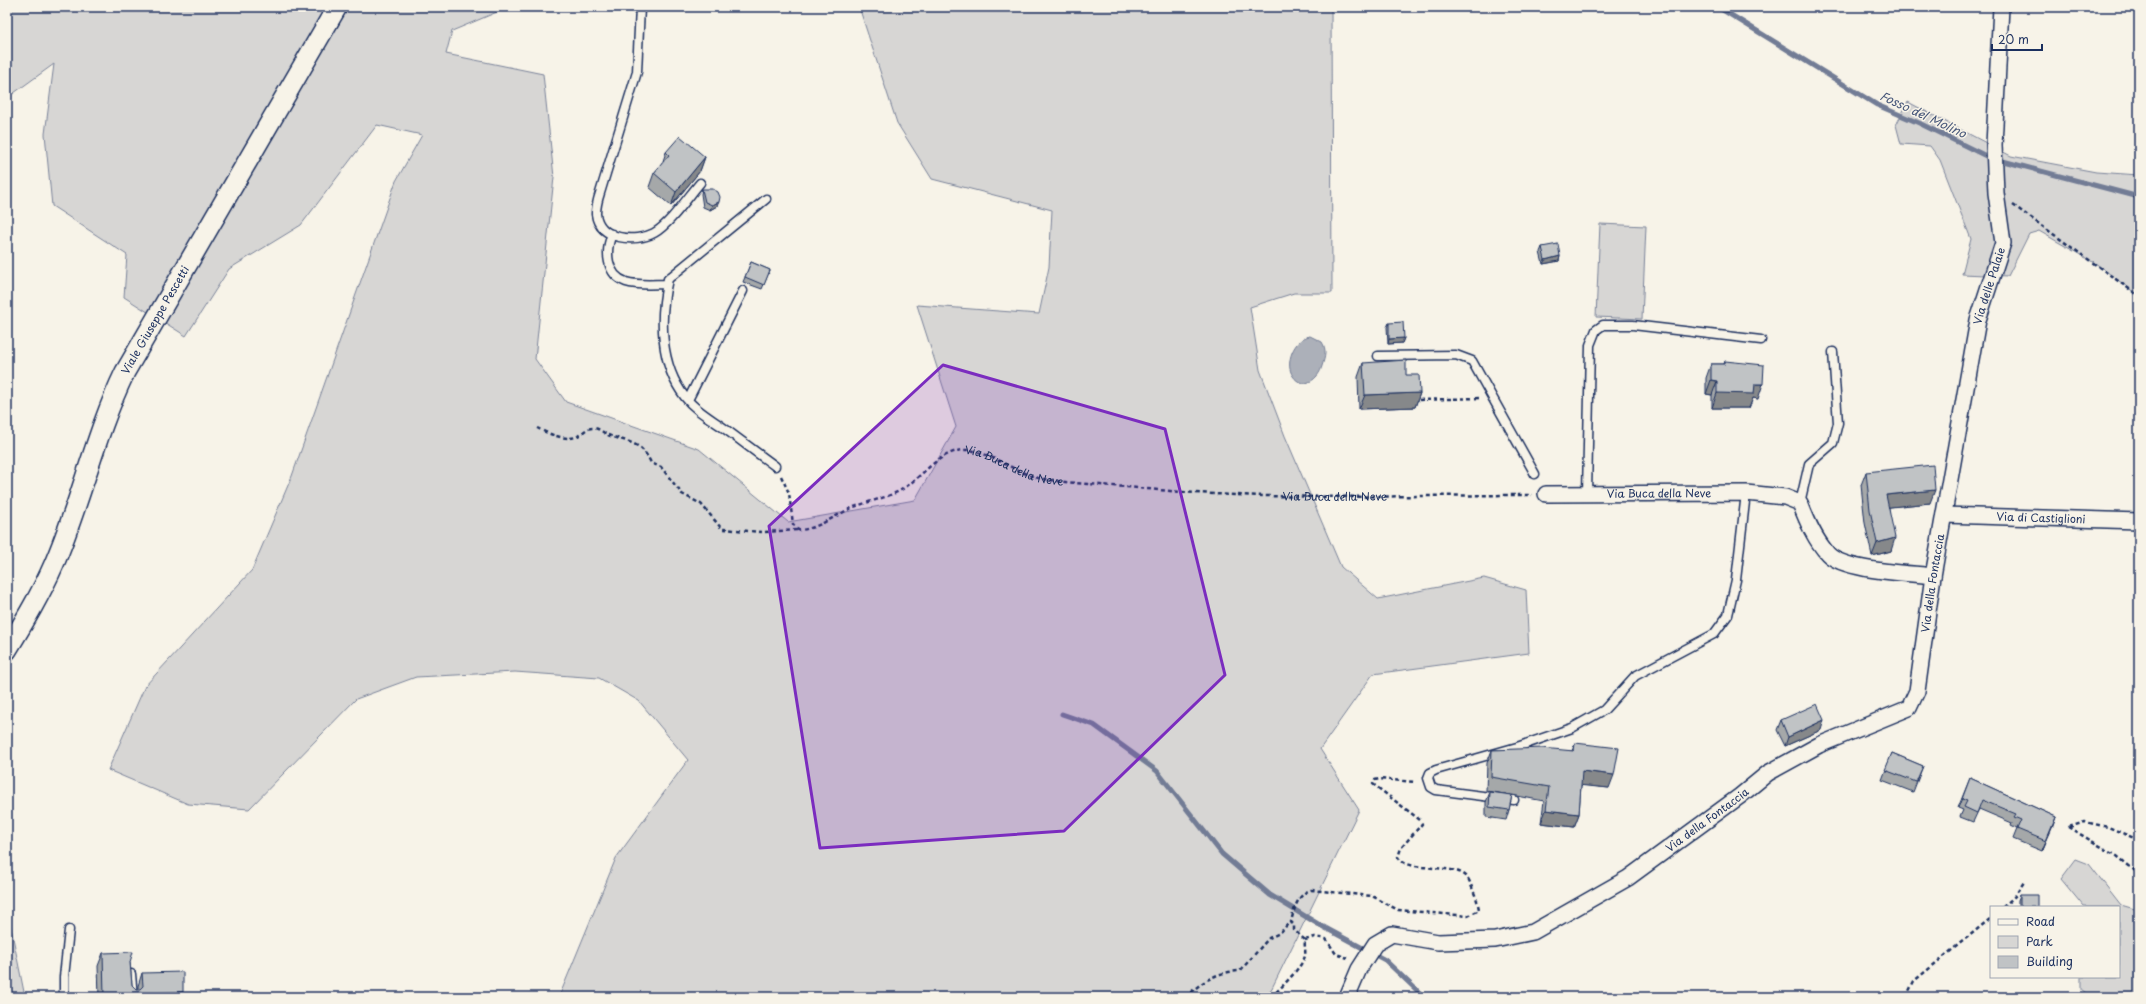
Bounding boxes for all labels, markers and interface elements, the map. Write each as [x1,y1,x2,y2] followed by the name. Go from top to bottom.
[1992,26,2042,52] scale bar
[1998,30,2029,48] text: 20 m
[1877,86,1971,143] water label: Fosso del Molino
[1968,245,2009,326] street label: Via delle Palaie
[117,262,193,377] street label: Viale Giuseppe Pescetti
[964,441,1065,490] street label: Via Buca della Neve
[1607,484,1711,502] street label: Via Buca della Neve
[1282,487,1387,505] street label: Via Buca della Neve
[1996,508,2086,527] street label: Via di Castiglioni
[1916,532,1948,634] street label: Via della Fontaccia
[1662,783,1753,856] street label: Via della Fontaccia
[1990,906,2120,978] legend
[2026,912,2055,930] text: Road
[2026,932,2053,950] text: Park
[2026,952,2073,970] text: Building

